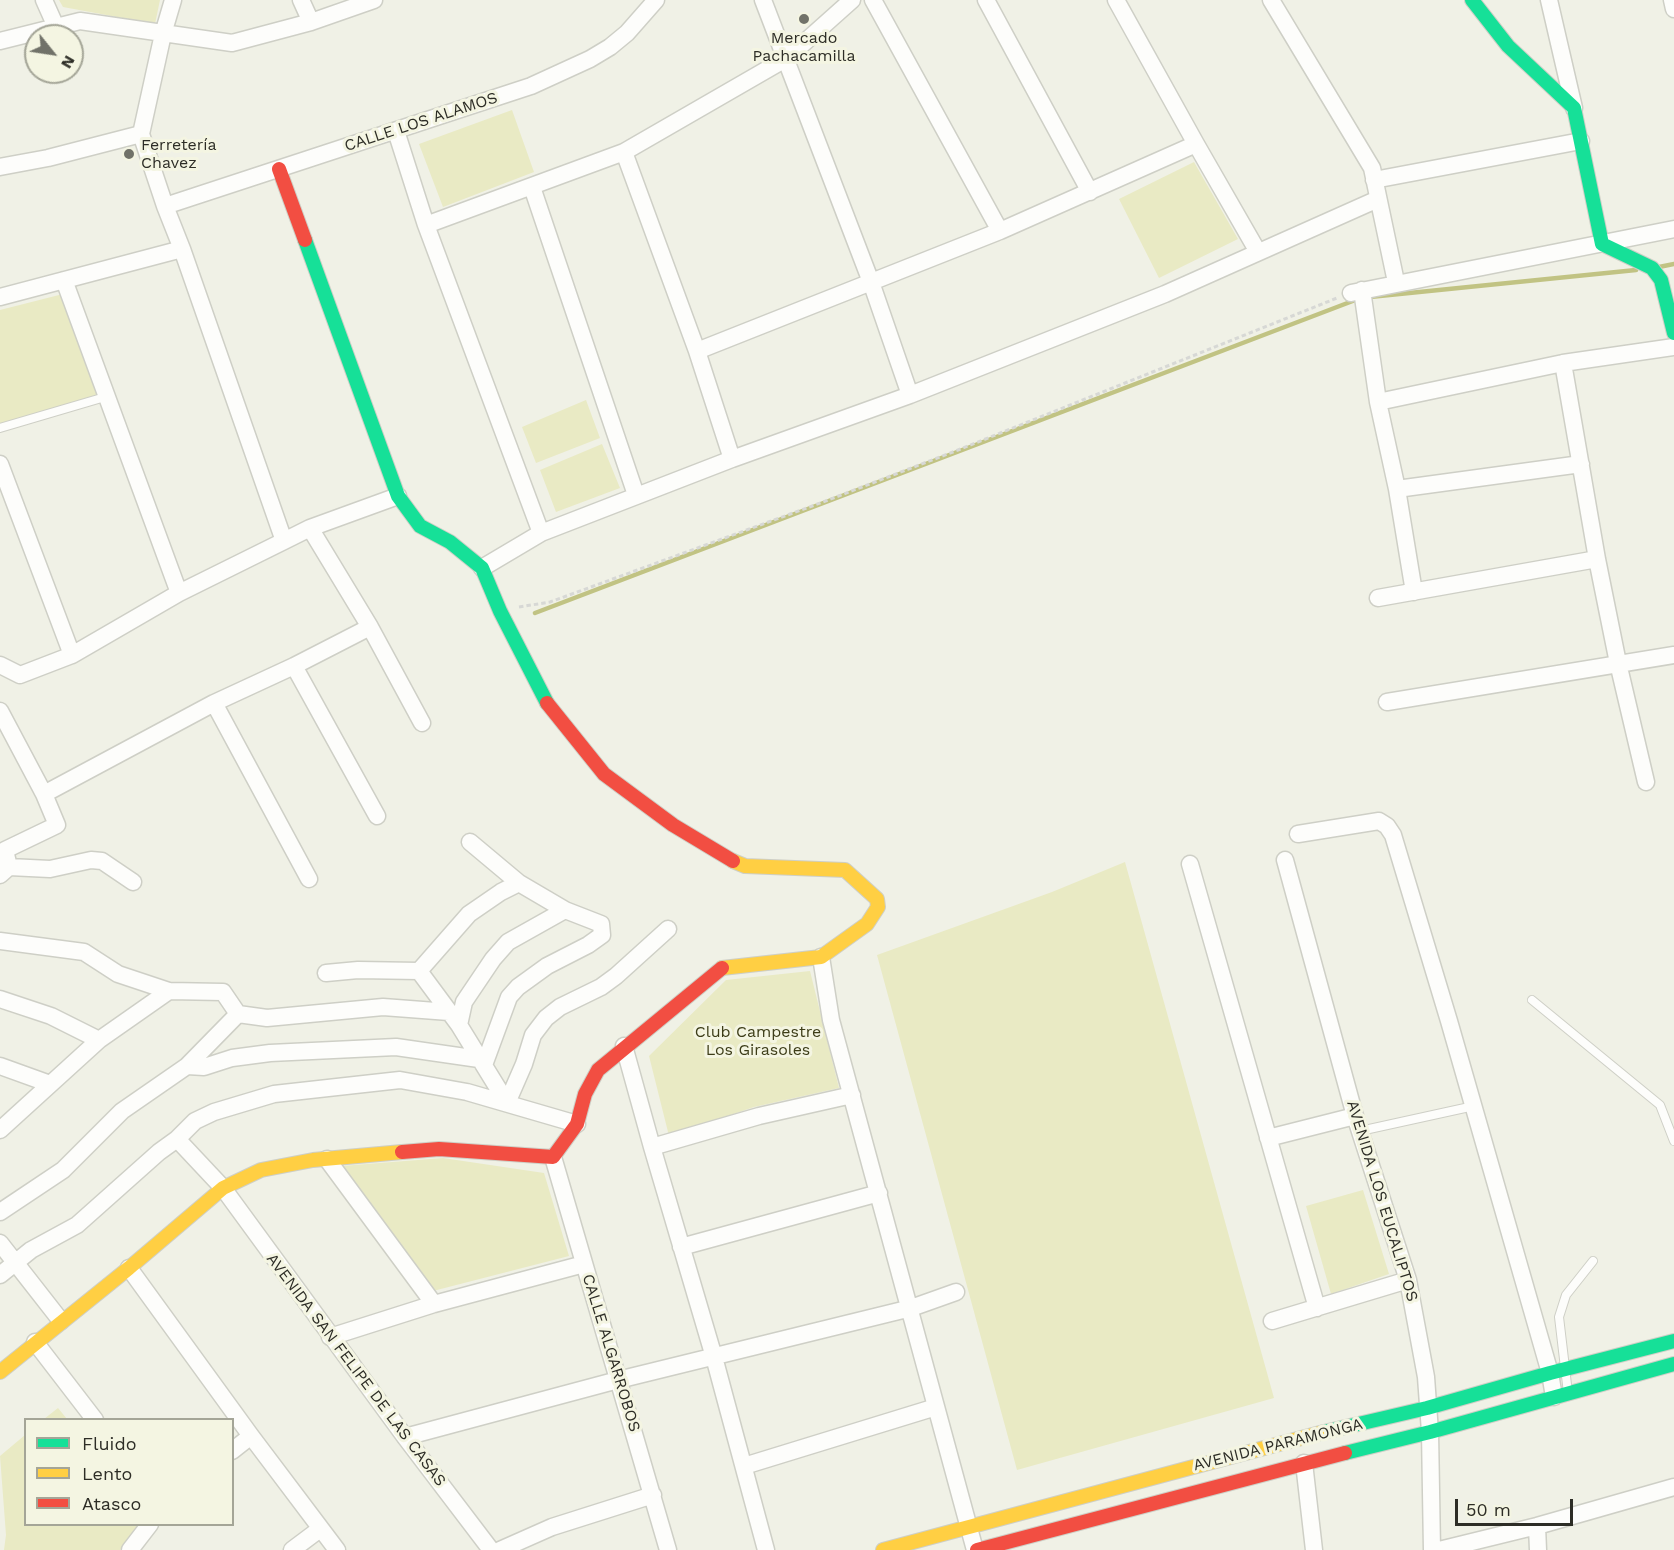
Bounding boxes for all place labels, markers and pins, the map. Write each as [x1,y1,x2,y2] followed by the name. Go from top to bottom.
[797,12,811,26] marker: Mercado Pachacamilla
[752,28,856,66] place label: Mercado Pachacamilla
[141,135,217,173] place label: Ferretería Chavez
[122,147,136,161] marker: Ferretería Chavez

